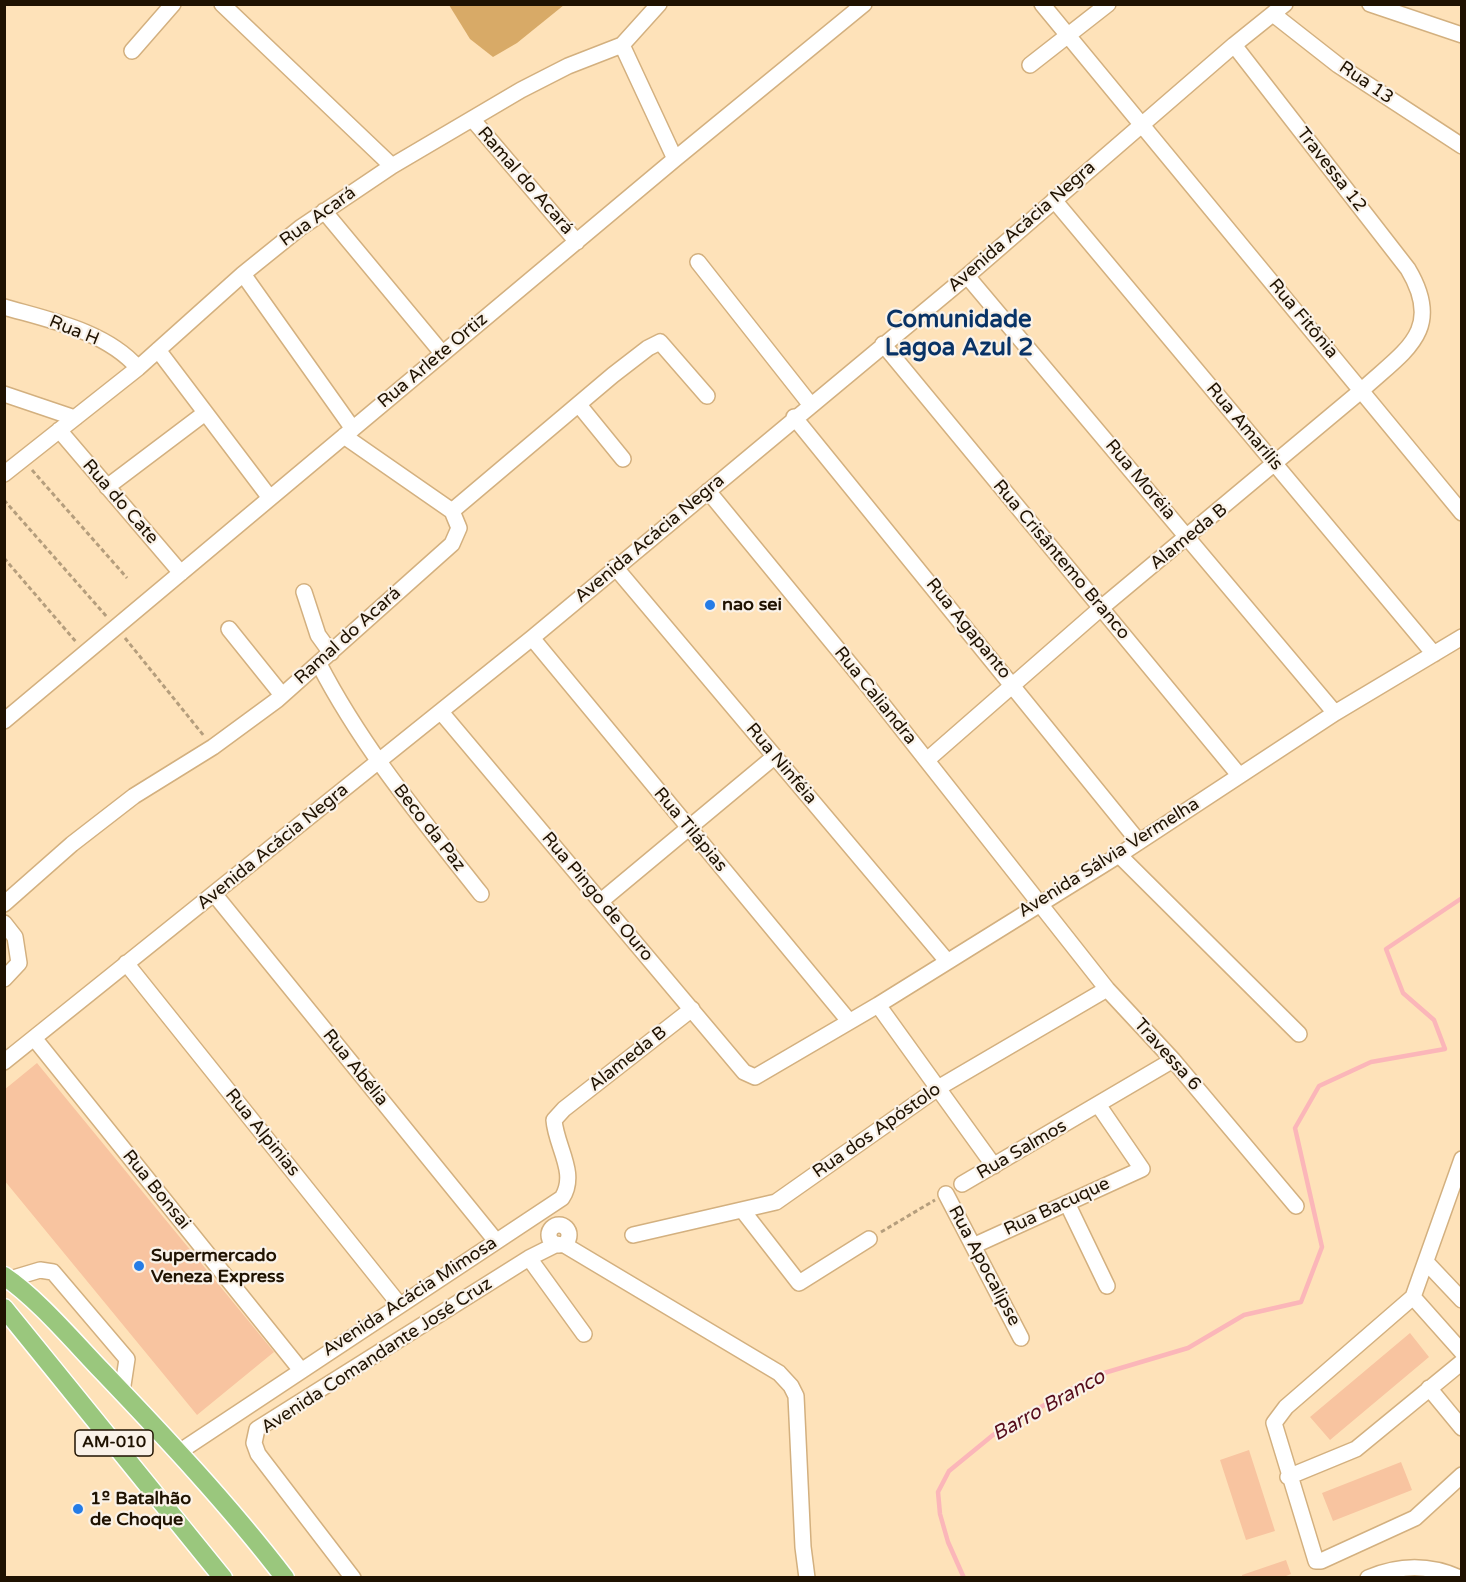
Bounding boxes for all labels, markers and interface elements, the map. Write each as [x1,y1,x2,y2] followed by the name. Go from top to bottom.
[1335,57,1397,109] street label: Rua 13
[472,123,578,239] street label: Ramal do Acará
[1291,124,1371,216] street label: Travessa 12
[944,157,1100,297] street label: Avenida Acácia Negra
[276,182,360,252] street label: Rua Acará
[1264,275,1342,363] street label: Rua Fitônia
[885,307,1033,363] district label: Comunidade Lagoa Azul 2
[374,309,492,413] street label: Rua Arlete Ortiz
[46,311,102,351] street label: Rua H
[1201,379,1287,475] street label: Rua Amarílis
[1100,435,1180,525] street label: Rua Moréia
[77,455,163,549] street label: Rua do Cate
[571,470,729,608] street label: Avenida Acácia Negra
[988,476,1134,644] street label: Rua Crisântemo Branco
[1146,499,1232,575] street label: Alameda B
[921,574,1015,684] street label: Rua Agapanto
[290,583,406,689] street label: Ramal do Acará
[722,594,782,616] place label: nao sei
[703,598,717,612] marker: nao sei
[829,643,921,749] street label: Rua Caliandra
[741,719,821,809] street label: Rua Ninféia
[193,779,353,915] street label: Avenida Acácia Negra
[388,780,470,876] street label: Beco da Paz
[649,784,731,876] street label: Rua Tilápias
[1015,793,1203,923] street label: Avenida Sálvia Vermelha
[537,828,657,966] street label: Rua Pingo de Ouro
[1129,1014,1205,1096] street label: Travessa 6
[585,1022,671,1096] street label: Alameda B
[317,1025,393,1111] street label: Rua Abélia
[809,1079,945,1183] street label: Rua dos Apóstolo
[220,1085,304,1181] street label: Rua Alpinias
[973,1116,1071,1184] street label: Rua Salmos
[117,1146,195,1234] street label: Rua Bonsai
[1001,1173,1113,1241] street label: Rua Bacuque
[943,1202,1025,1330] street label: Rua Apocalipse
[319,1232,501,1362] street label: Avenida Acácia Mimosa
[151,1245,284,1288] place label: Supermercado Veneza Express
[132,1259,146,1273] marker: Supermercado Veneza Express
[258,1273,496,1439] street label: Avenida Comandante José Cruz
[989,1365,1109,1447] water label: Barro Branco
[75,1430,153,1456] road number: AM-010
[90,1488,191,1530] place label: 1º Batalhão de Choque
[71,1502,85,1516] marker: 1º Batalhão de Choque

